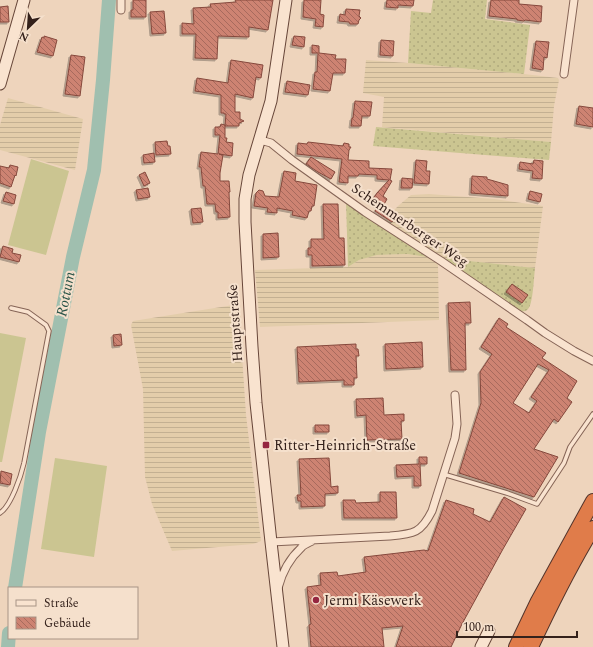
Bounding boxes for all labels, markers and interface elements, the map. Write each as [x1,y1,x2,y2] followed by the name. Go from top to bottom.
[8,8,48,48] north arrow
[16,27,32,46] text: N
[347,178,473,272] street label: Schemmerberger Weg
[50,269,82,318] water label: Rottum
[222,283,248,362] street label: Hauptstraße
[274,435,416,456] place label: Ritter-Heinrich-Straße
[261,440,271,450] marker: Ritter-Heinrich-Straße
[8,587,138,639] legend
[324,590,422,611] place label: Jermi Käsewerk
[44,594,79,613] text: Straße
[311,595,321,605] marker: Jermi Käsewerk
[457,613,577,639] scale bar
[44,614,91,633] text: Gebäude
[463,618,494,637] text: 100 m

